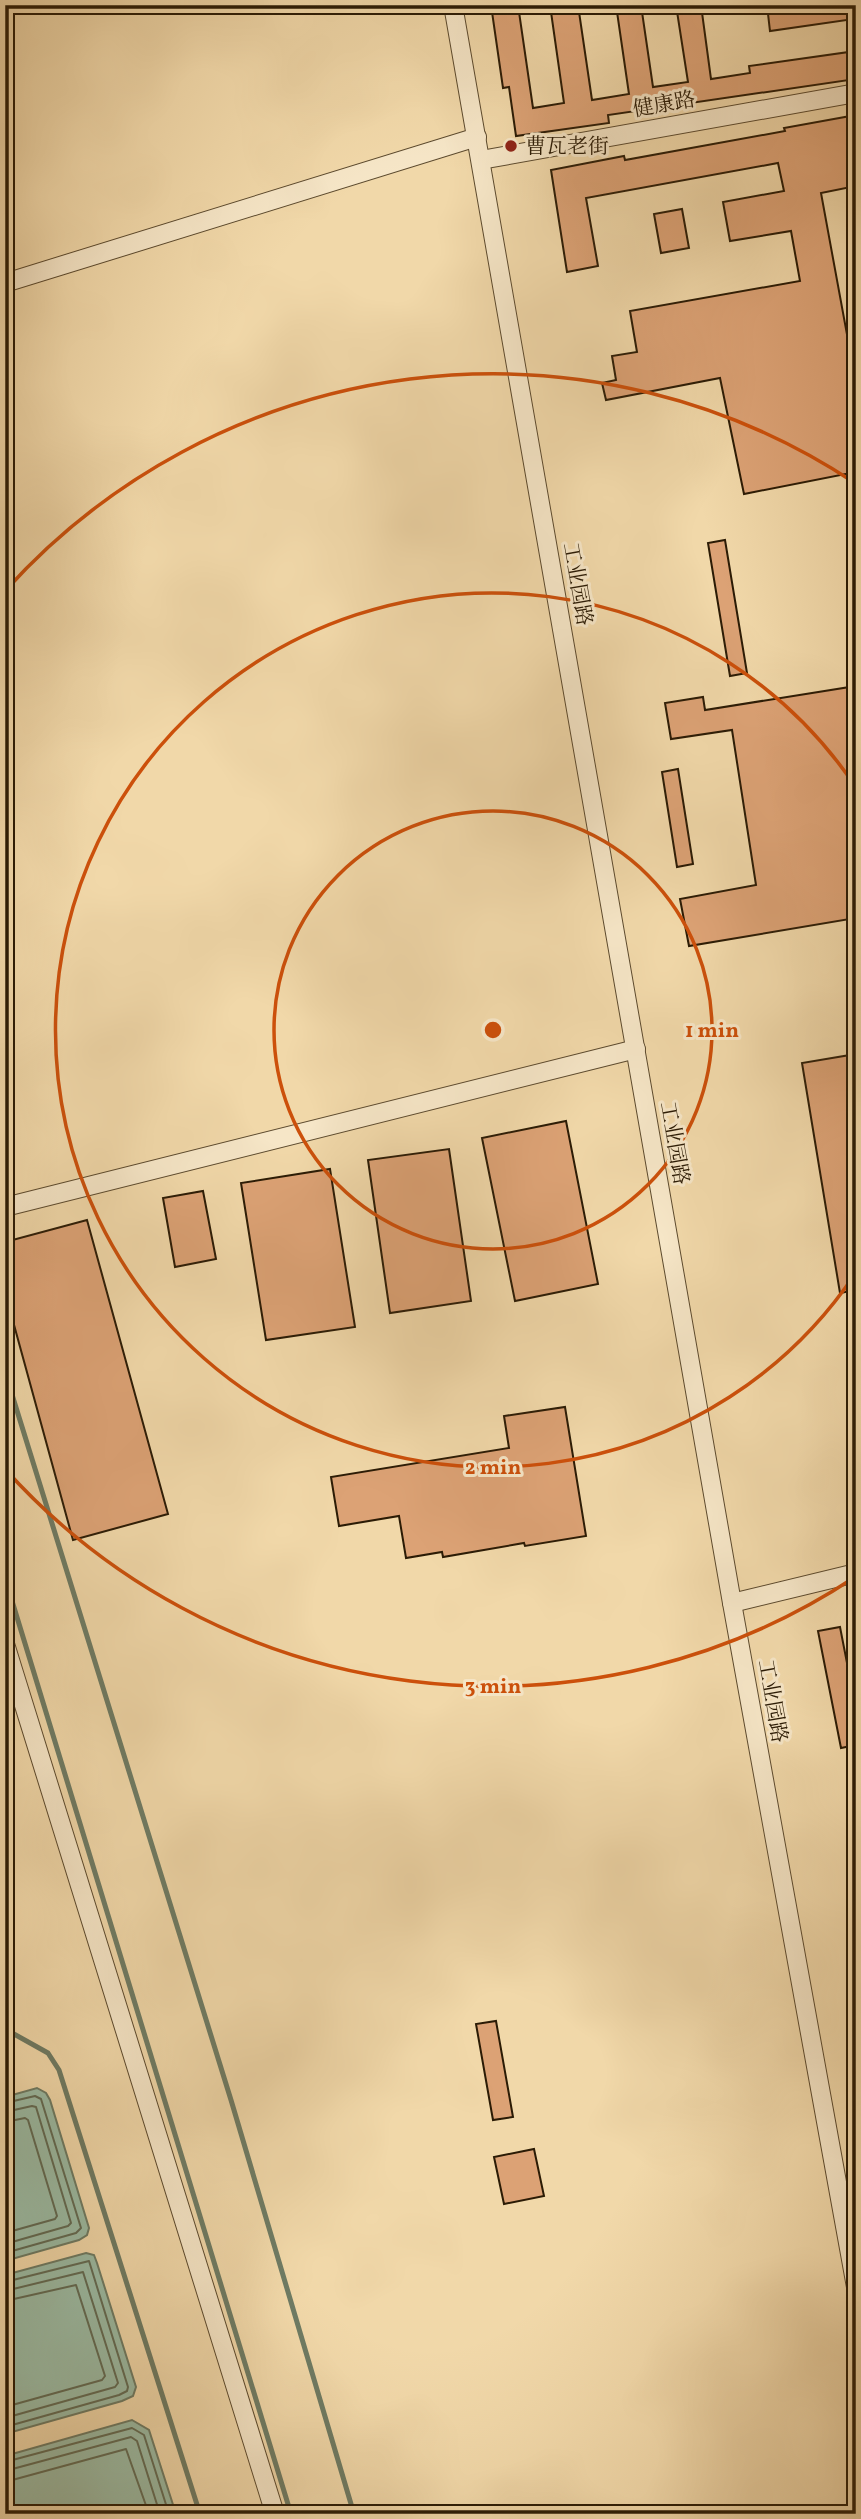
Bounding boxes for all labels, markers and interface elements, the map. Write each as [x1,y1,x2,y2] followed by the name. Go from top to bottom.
[631,86,698,125] street label: 健康路
[525,133,609,162] place label: 曹瓦老街
[503,138,519,154] marker: 曹瓦老街
[555,540,598,628] street label: 工业园路
[685,1017,739,1046] text: 1 min
[481,1018,505,1042] centre of rings
[652,1099,695,1187] street label: 工业园路
[465,1454,521,1483] text: 2 min
[750,1657,793,1745] street label: 工业园路
[465,1673,521,1702] text: 3 min

